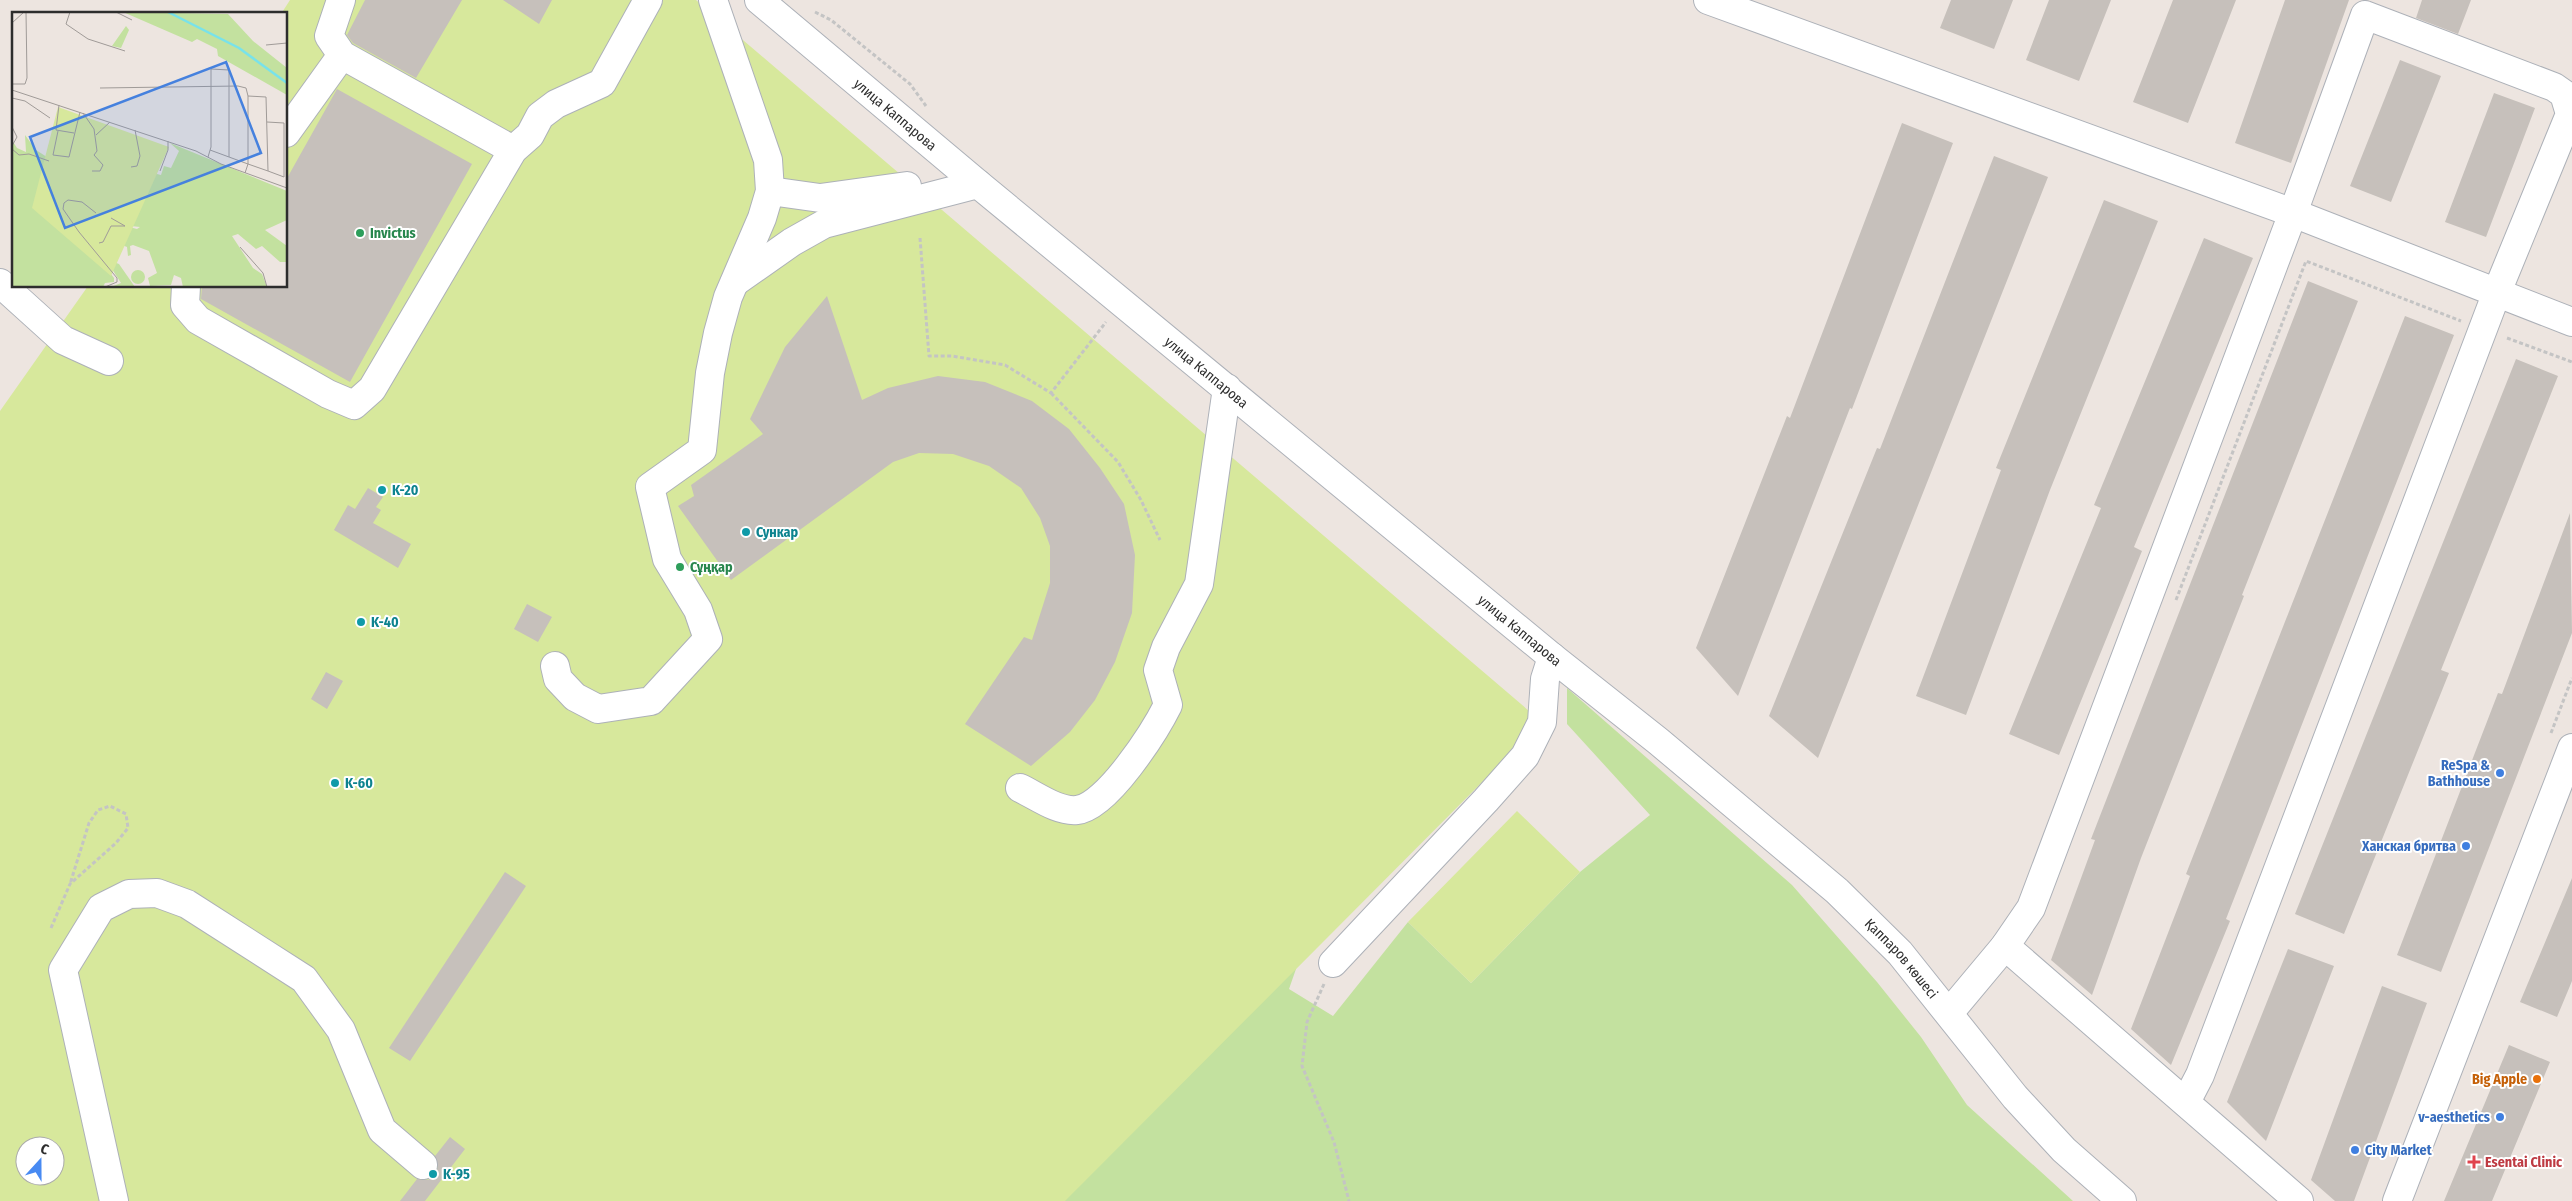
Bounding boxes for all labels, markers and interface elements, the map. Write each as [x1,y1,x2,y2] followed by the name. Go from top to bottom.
[12,12,288,288] inset map
[850,75,940,155] street label: улица Каппарова
[370,225,416,242] place label: Invictus
[354,227,366,239] marker: Invictus
[1161,333,1251,412] street label: улица Каппарова
[392,482,419,499] place label: K-20
[376,484,388,496] marker: K-20
[756,524,798,541] place label: Сункар
[740,526,752,538] marker: Сункар
[690,559,733,576] place label: Сұңқар
[674,561,686,573] marker: Сұңқар
[1474,591,1565,670] street label: улица Каппарова
[371,614,399,631] place label: K-40
[355,616,367,628] marker: K-40
[2428,757,2490,790] place label: ReSpa & Bathhouse
[2494,767,2506,779] marker: ReSpa & Bathhouse
[345,775,373,792] place label: K-60
[329,777,341,789] marker: K-60
[2361,838,2456,855] place label: Ханская бритва
[2460,840,2472,852] marker: Ханская бритва
[1861,915,1941,1002] street label: Қаппаров көшесі
[2472,1071,2527,1088] place label: Big Apple
[2531,1073,2543,1085] marker: Big Apple
[2417,1109,2490,1126] place label: v-aesthetics
[2494,1111,2506,1123] marker: v-aesthetics
[15,1136,65,1186] north arrow
[38,1140,52,1159] text: С
[2365,1142,2433,1159] place label: City Market
[2349,1144,2361,1156] marker: City Market
[2485,1154,2563,1171] place label: Esentai Clinic
[2467,1155,2481,1169] marker: Esentai Clinic
[443,1166,470,1183] place label: K-95
[427,1168,439,1180] marker: K-95

